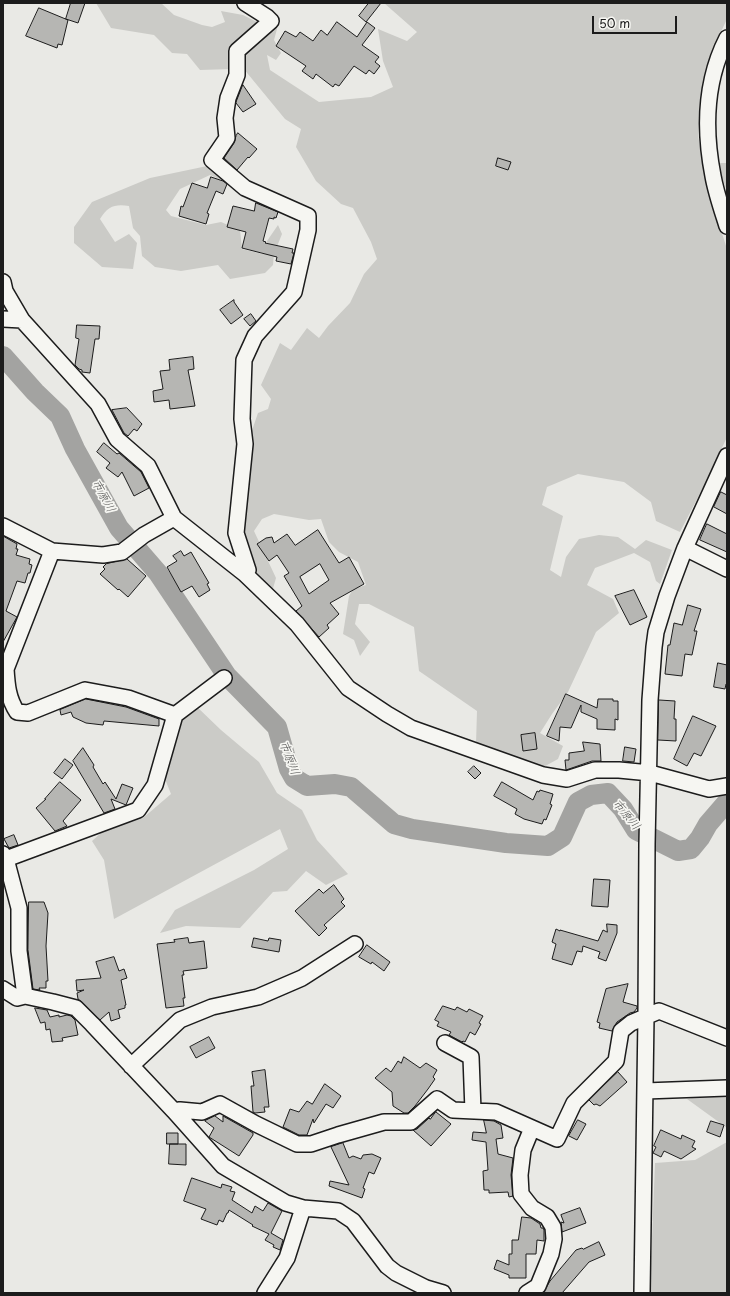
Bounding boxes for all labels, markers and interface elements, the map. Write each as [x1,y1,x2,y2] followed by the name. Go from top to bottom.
[594,8,679,34] scale bar
[599,14,630,32] text: 50 m
[88,477,118,515] water label: 市原川
[276,739,302,777] water label: 市原川
[609,797,643,833] water label: 市原川

